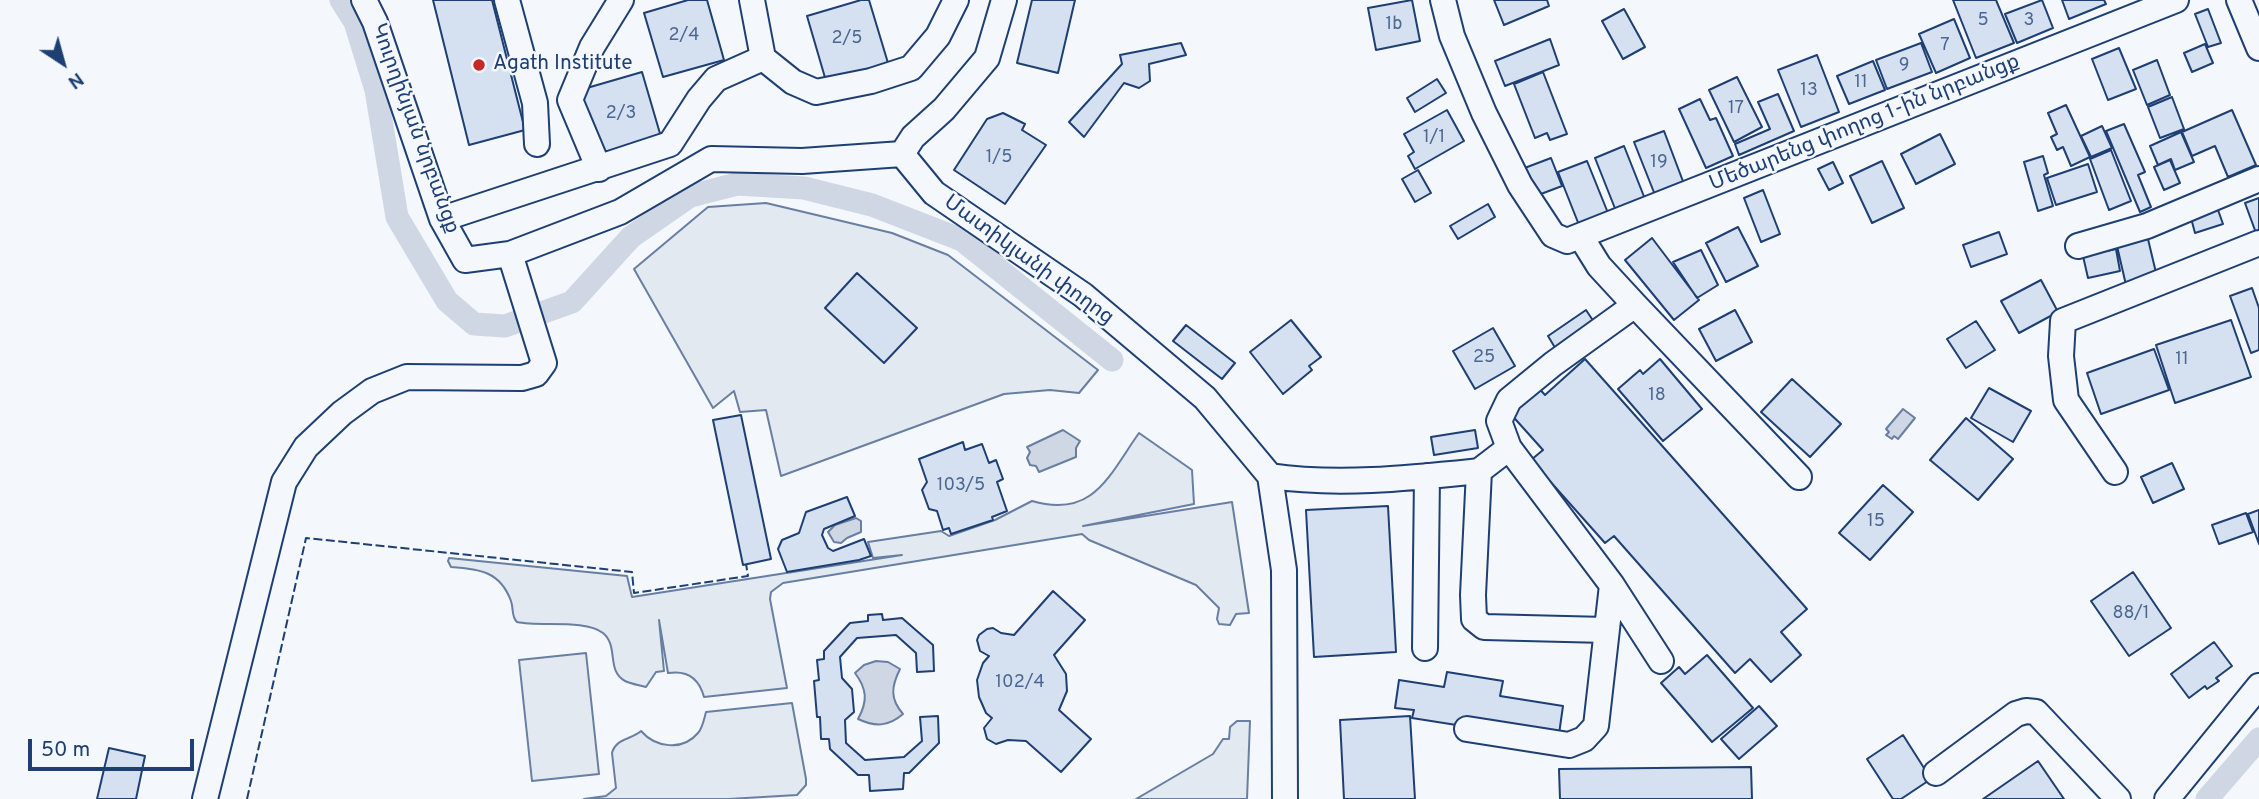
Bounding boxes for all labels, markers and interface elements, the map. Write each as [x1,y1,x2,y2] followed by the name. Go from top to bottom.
[1977,10,1989,32] house number: 5
[2024,10,2034,32] house number: 3
[1386,14,1402,36] house number: 1b
[364,21,464,237] street label: Կուրղինյան նրբանցք
[668,25,700,47] house number: 2/4
[28,28,98,98] north arrow
[831,28,863,50] house number: 2/5
[1940,35,1950,57] house number: 7
[1706,50,2024,198] street label: Մեծարենց փողոց 1-ին նրբանցք
[493,52,633,78] place label: Agath Institute
[1899,55,1909,77] house number: 9
[471,57,487,73] marker: Agath Institute
[63,66,88,94] text: N
[1854,72,1868,94] house number: 11
[1800,80,1818,102] house number: 13
[1728,98,1744,120] house number: 17
[606,103,636,125] house number: 2/3
[1423,127,1445,149] house number: 1/1
[986,147,1012,169] house number: 1/5
[1650,152,1668,174] house number: 19
[938,191,1118,331] street label: Մատիկյանի փողոց
[1473,347,1495,369] house number: 25
[2175,349,2189,371] house number: 11
[1648,385,1666,407] house number: 18
[937,475,985,497] house number: 103/5
[1867,511,1885,533] house number: 15
[2113,603,2149,625] house number: 88/1
[995,672,1045,694] house number: 102/4
[32,726,198,770] scale bar
[41,737,90,764] text: 50 m

